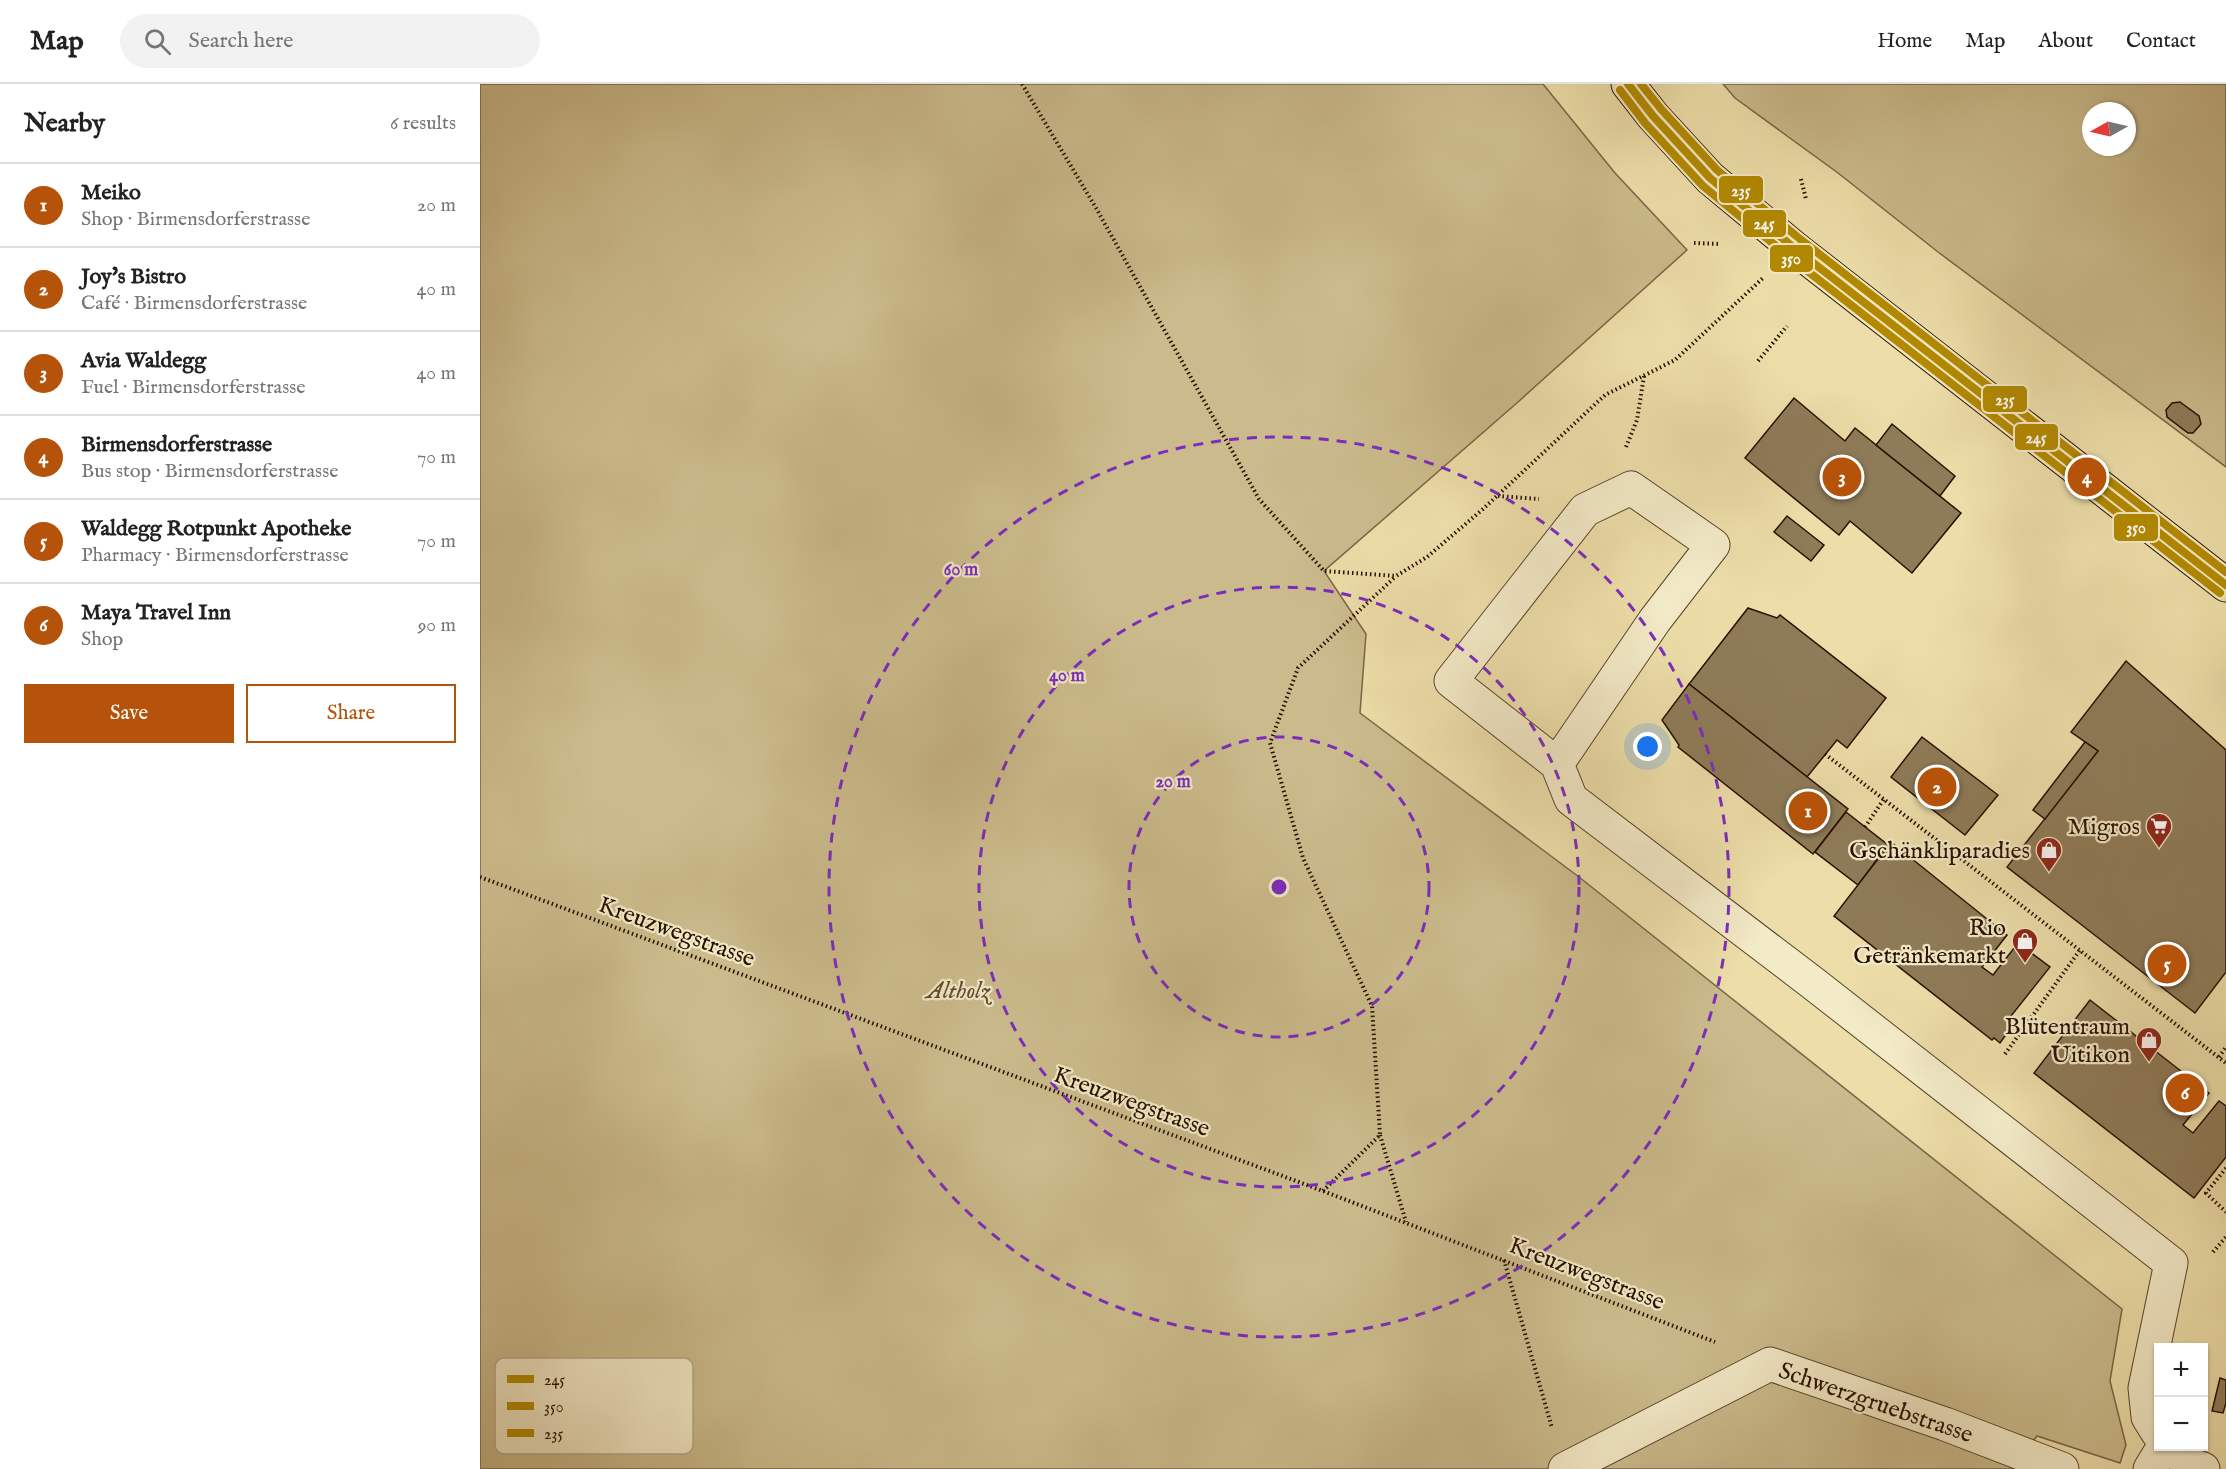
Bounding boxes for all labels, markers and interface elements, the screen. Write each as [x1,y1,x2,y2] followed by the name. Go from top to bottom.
[120,14,540,68] search box
[30,24,84,59] text: Map
[141,25,174,58] icon: search
[189,27,293,55] text: Search here
[1877,28,1932,55] text: Home
[1965,28,2005,55] text: Map
[2038,28,2093,55] text: About
[2126,28,2196,55] text: Contact
[2082,102,2136,156] north arrow
[24,107,105,140] text: Nearby
[390,111,456,136] text: 6 results
[1718,175,1764,204] line badge: 235
[81,179,141,207] text: Meiko
[1731,182,1751,202] text: 235
[40,193,47,218] text: 1
[417,193,456,218] text: 20 m
[81,207,310,232] text: Shop · Birmensdorferstrasse
[1742,209,1787,238] line badge: 245
[1753,215,1775,235] text: 245
[1769,244,1814,273] line badge: 350
[1781,250,1801,270] text: 350
[81,263,186,291] text: Joy's Bistro
[39,277,48,302] text: 2
[417,277,456,302] text: 40 m
[81,291,307,316] text: Café · Birmensdorferstrasse
[81,347,206,375] text: Avia Waldegg
[40,361,47,386] text: 3
[417,361,456,386] text: 40 m
[81,375,306,400] text: Fuel · Birmensdorferstrasse
[1982,385,2028,413] line badge: 235
[1995,391,2015,411] text: 235
[2014,423,2059,451] line badge: 245
[2025,429,2047,449] text: 245
[81,431,272,459] text: Birmensdorferstrasse
[39,445,48,470] text: 4
[417,445,456,470] text: 70 m
[1822,454,1862,500] pin: 3
[2068,454,2106,500] pin: 4
[81,459,338,484] text: Bus stop · Birmensdorferstrasse
[2113,513,2159,542] line badge: 350
[81,515,351,543] text: Waldegg Rotpunkt Apotheke
[2126,519,2146,539] text: 350
[40,529,47,554] text: 5
[417,529,456,554] text: 70 m
[81,543,349,568] text: Pharmacy · Birmensdorferstrasse
[944,559,978,582] text: 60 m
[81,599,231,627] text: Maya Travel Inn
[39,613,48,638] text: 6
[418,613,456,638] text: 90 m
[81,627,123,652] text: Shop
[1049,665,1085,688] text: 40 m
[24,684,234,743] button: Save
[246,684,456,743] button: Share
[1633,732,1662,761] your location
[1918,764,1956,810] pin: 2
[1155,771,1191,794] text: 20 m
[1788,788,1828,834] pin: 1
[2144,811,2174,849] supermarket icon: Migros
[2068,812,2140,843] place label: Migros
[2034,835,2064,873] shop icon: Gschänkliparadies
[1849,836,2030,867] place label: Gschänkliparadies
[1269,877,1289,897] centre of rings
[594,890,759,975] street label: Kreuzwegstrasse
[1853,913,2006,972] place label: Rio Getränkemarkt
[2010,926,2040,964] shop icon: Rio Getränkemarkt
[2148,942,2186,986] pin: 5
[923,976,993,1007] park label: Altholz
[2005,1012,2130,1071] place label: Blütentraum Uitikon
[2134,1025,2164,1063] shop icon: Blütentraum Uitikon
[1049,1060,1214,1145] street label: Kreuzwegstrasse
[2166,1070,2204,1116] pin: 6
[1504,1231,1669,1318] street label: Kreuzwegstrasse
[2154,1343,2208,1451] map controls
[2154,1343,2208,1397] button: +
[1774,1356,1977,1451] street label: Schwerzgruebstrasse
[495,1358,693,1454] legend
[544,1371,565,1391] text: 245
[2154,1397,2208,1451] button: −
[544,1398,564,1418] text: 350
[544,1425,563,1445] text: 235

